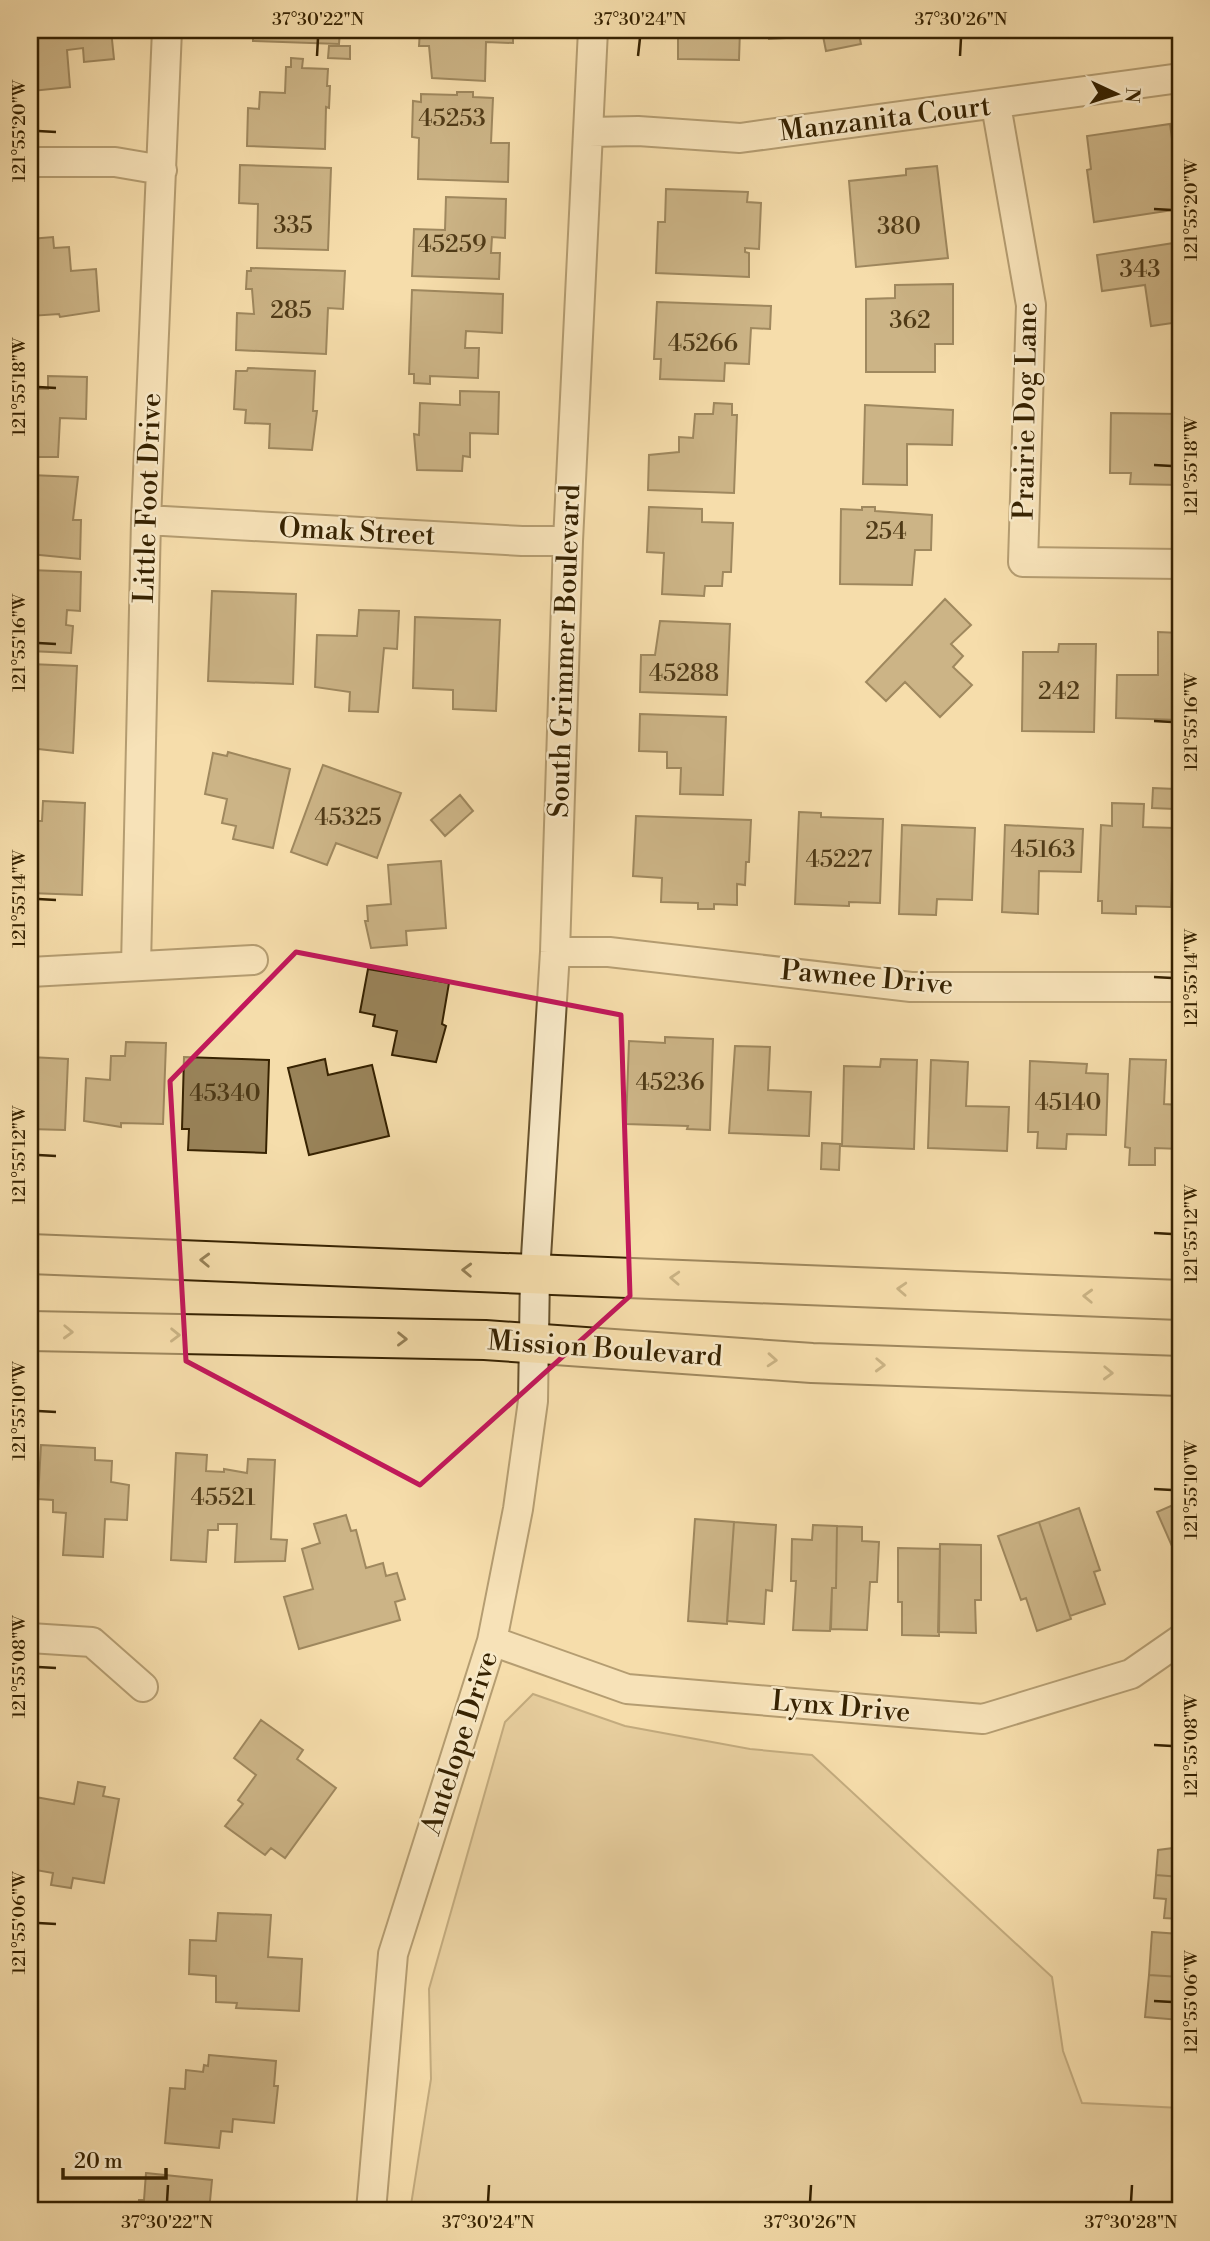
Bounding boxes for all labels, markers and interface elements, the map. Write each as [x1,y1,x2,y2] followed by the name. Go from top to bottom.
[272,8,365,31] text: 37°30'22"N
[594,8,687,31] text: 37°30'24"N
[915,8,1008,31] text: 37°30'26"N
[1080,60,1150,130] north arrow
[8,79,31,182] text: 121°55'20"W
[1119,87,1144,103] text: N
[777,89,993,149] street label: Manzanita Court
[418,104,486,134] house number: 45253
[1180,158,1203,261] text: 121°55'20"W
[273,211,313,241] house number: 335
[877,212,921,242] house number: 380
[418,230,486,260] house number: 45259
[1119,255,1161,285] house number: 343
[270,296,312,326] house number: 285
[1007,302,1045,520] street label: Prairie Dog Lane
[889,306,931,336] house number: 362
[668,329,738,359] house number: 45266
[8,337,31,436] text: 121°55'18"W
[127,392,169,604] street label: Little Foot Drive
[1180,416,1203,515] text: 121°55'18"W
[542,484,588,818] street label: South Grimmer Boulevard
[278,510,436,554] street label: Omak Street
[865,517,907,547] house number: 254
[8,593,31,692] text: 121°55'16"W
[649,659,719,689] house number: 45288
[1180,672,1203,771] text: 121°55'16"W
[1038,677,1080,707] house number: 242
[314,803,382,833] house number: 45325
[1011,835,1075,865] house number: 45163
[806,845,872,875] house number: 45227
[8,849,31,948] text: 121°55'14"W
[1180,928,1203,1027] text: 121°55'14"W
[779,953,955,1003] street label: Pawnee Drive
[636,1068,704,1098] house number: 45236
[189,1079,261,1109] house number: 45340
[1034,1088,1102,1118] house number: 45140
[8,1105,31,1204] text: 121°55'12"W
[1180,1184,1203,1283] text: 121°55'12"W
[200,1253,211,1268] one-way arrow
[461,1263,472,1278] one-way arrow
[669,1271,680,1286] one-way arrow
[896,1282,907,1297] one-way arrow
[1082,1289,1093,1304] one-way arrow
[486,1323,724,1375] street label: Mission Boulevard
[63,1324,74,1339] one-way arrow
[170,1327,181,1342] one-way arrow
[398,1331,408,1347] one-way arrow
[767,1352,778,1367] one-way arrow
[875,1358,886,1373] one-way arrow
[8,1361,31,1461] text: 121°55'10"W
[1102,1366,1113,1381] one-way arrow
[1180,1440,1203,1540] text: 121°55'10"W
[190,1483,256,1513] house number: 45521
[8,1615,31,1719] text: 121°55'08"W
[414,1647,506,1840] street label: Antelope Drive
[770,1683,912,1731] street label: Lynx Drive
[1180,1694,1203,1798] text: 121°55'08"W
[8,1871,31,1975] text: 121°55'06"W
[1180,1950,1203,2054] text: 121°55'06"W
[63,2136,166,2180] scale bar
[74,2149,123,2175] text: 20 m
[121,2211,214,2234] text: 37°30'22"N
[442,2211,535,2234] text: 37°30'24"N
[764,2211,857,2234] text: 37°30'26"N
[1085,2211,1178,2234] text: 37°30'28"N

